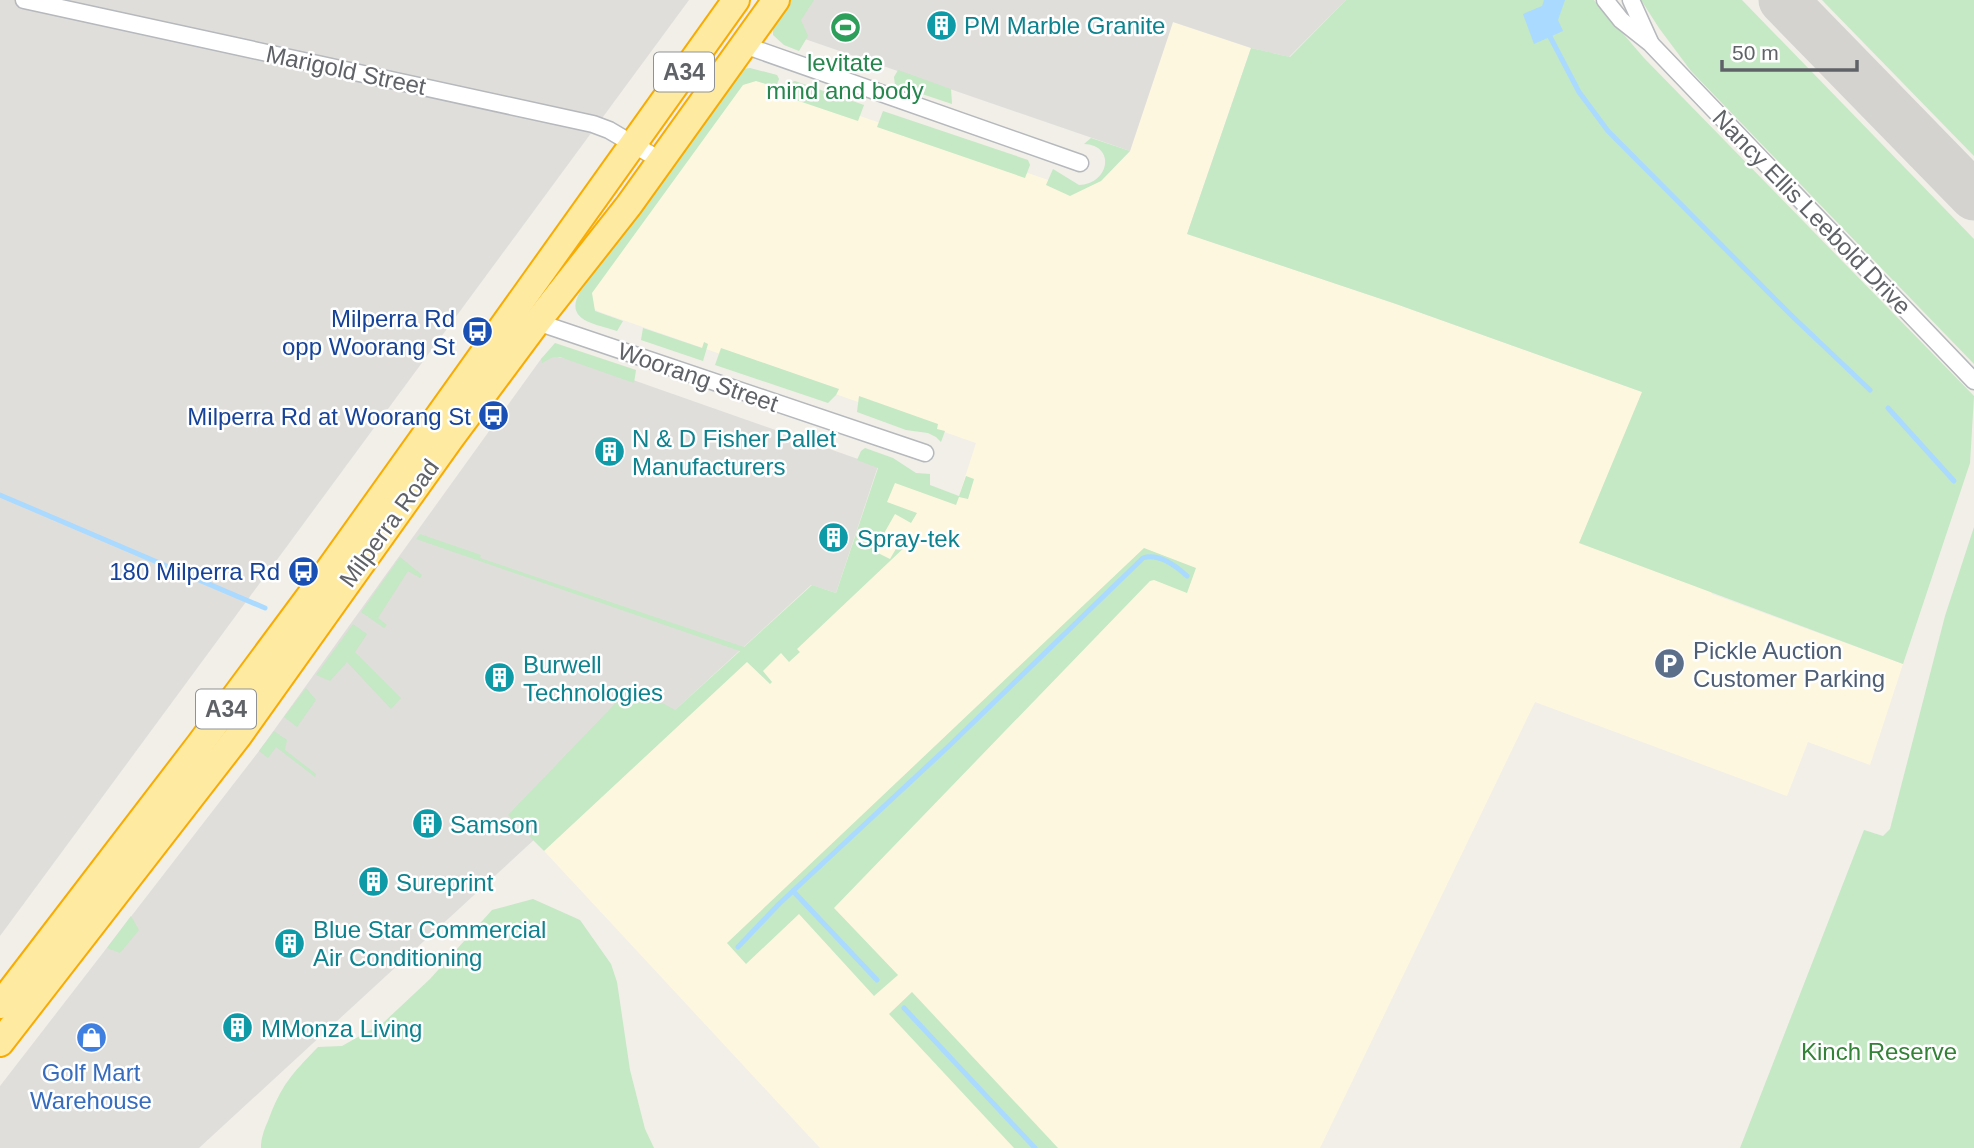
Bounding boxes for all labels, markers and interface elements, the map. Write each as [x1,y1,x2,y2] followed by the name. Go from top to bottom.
[924,8,958,42] building icon: PM Marble Granite
[828,11,862,45] sports icon: levitate mind and body
[964,12,1165,39] place label: PM Marble Granite
[1722,28,1857,72] scale bar
[264,40,429,100] street label: Marigold Street
[1732,41,1779,64] text: 50 m
[766,49,924,104] place label: levitate mind and body
[654,53,714,92] road number: A34
[1707,104,1917,320] street label: Nancy Ellis Leebold Drive
[282,305,455,360] place label: Milperra Rd opp Woorang St
[461,315,495,349] bus stop icon: Milperra Rd opp Woorang St
[614,337,782,417] street label: Woorang Street
[477,399,511,433] bus stop icon: Milperra Rd at Woorang St
[187,403,471,430] place label: Milperra Rd at Woorang St
[632,425,836,480] place label: N & D Fisher Pallet Manufacturers
[592,435,626,469] building icon: N & D Fisher Pallet Manufacturers
[334,454,444,592] street label: Milperra Road
[817,521,851,555] building icon: Spray-tek
[857,525,961,552] place label: Spray-tek
[286,554,320,588] bus stop icon: 180 Milperra Rd
[109,558,280,585] place label: 180 Milperra Rd
[1693,637,1885,692] place label: Pickle Auction Customer Parking
[1653,647,1687,681] parking icon: Pickle Auction Customer Parking
[523,651,663,706] place label: Burwell Technologies
[483,661,517,695] building icon: Burwell Technologies
[196,690,256,729] road number: A34
[410,807,444,841] building icon: Samson
[450,811,538,838] place label: Samson
[356,865,390,899] building icon: Sureprint
[396,869,494,896] place label: Sureprint
[313,916,546,971] place label: Blue Star Commercial Air Conditioning
[273,926,307,960] building icon: Blue Star Commercial Air Conditioning
[221,1011,255,1045] building icon: MMonza Living
[261,1015,422,1042] place label: MMonza Living
[74,1021,108,1055] shop icon: Golf Mart Warehouse
[1801,1038,1957,1065] park label: Kinch Reserve
[30,1059,152,1114] place label: Golf Mart Warehouse

